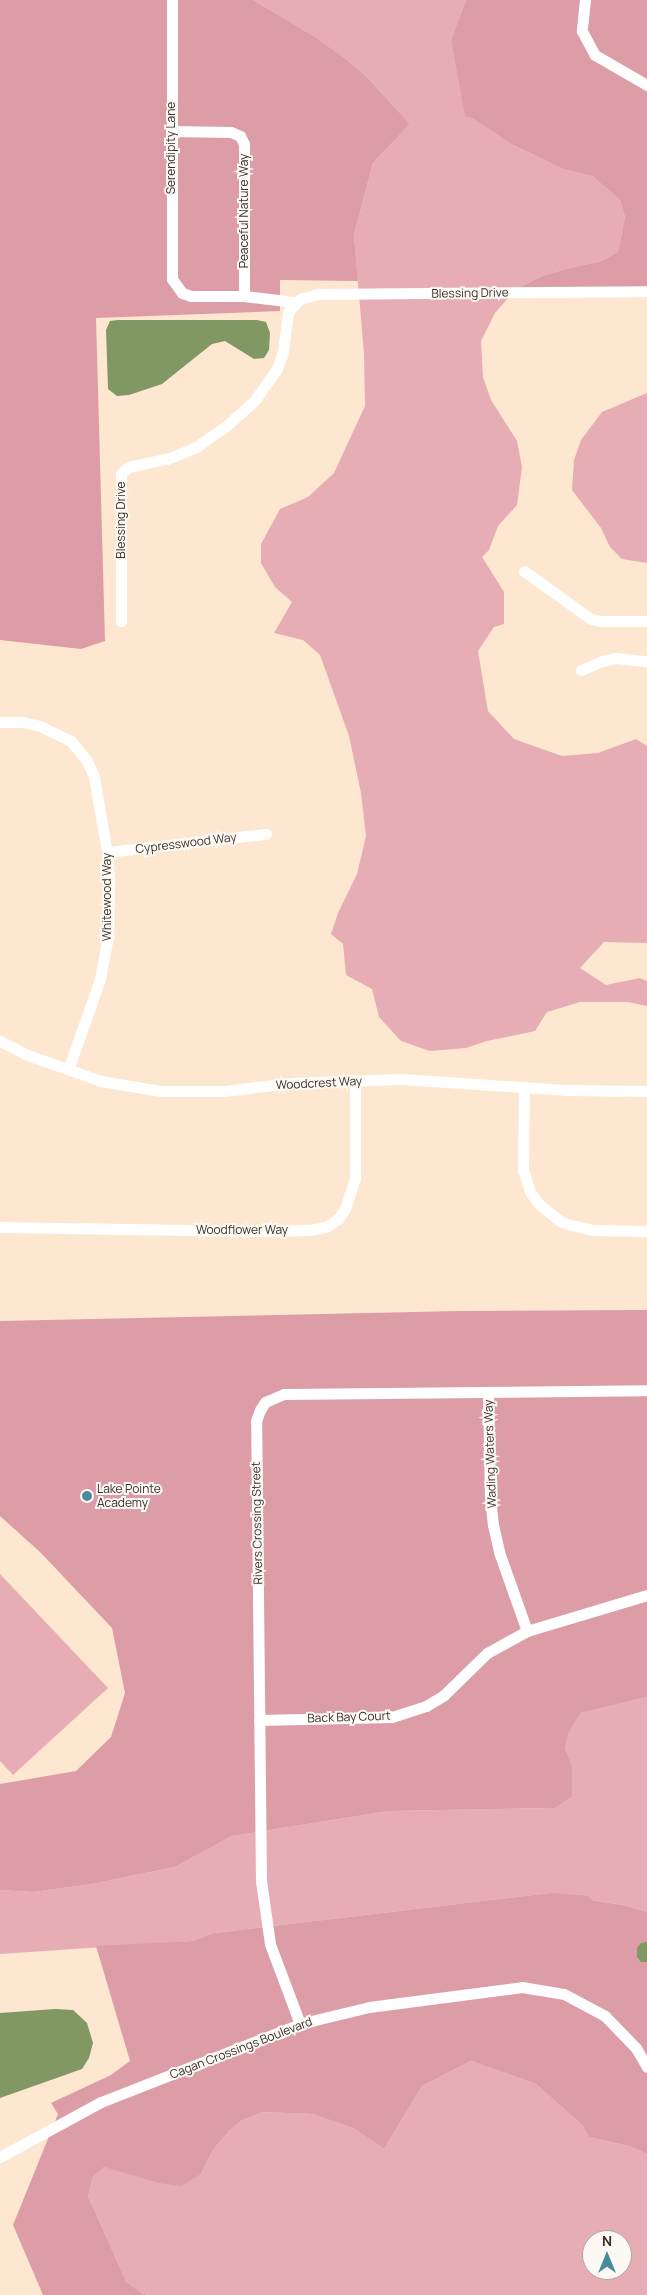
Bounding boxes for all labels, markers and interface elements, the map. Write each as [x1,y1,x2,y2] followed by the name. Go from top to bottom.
[164,102,178,194] street label: Serendipity Lane
[237,154,251,268] street label: Peaceful Nature Way
[431,285,509,301] street label: Blessing Drive
[114,481,128,559] street label: Blessing Drive
[135,830,237,856] street label: Cypresswood Way
[100,853,114,941] street label: Whitewood Way
[275,1074,363,1092] street label: Woodcrest Way
[196,1223,288,1237] street label: Woodflower Way
[481,1399,499,1509] street label: Wading Waters Way
[249,1461,265,1585] street label: Rivers Crossing Street
[97,1482,161,1510] place label: Lake Pointe Academy
[81,1490,93,1502] marker: Lake Pointe Academy
[307,1708,391,1726] street label: Back Bay Court
[168,2014,314,2082] street label: Cagan Crossings Boulevard
[582,2230,632,2280] north arrow
[602,2231,612,2250] text: N

